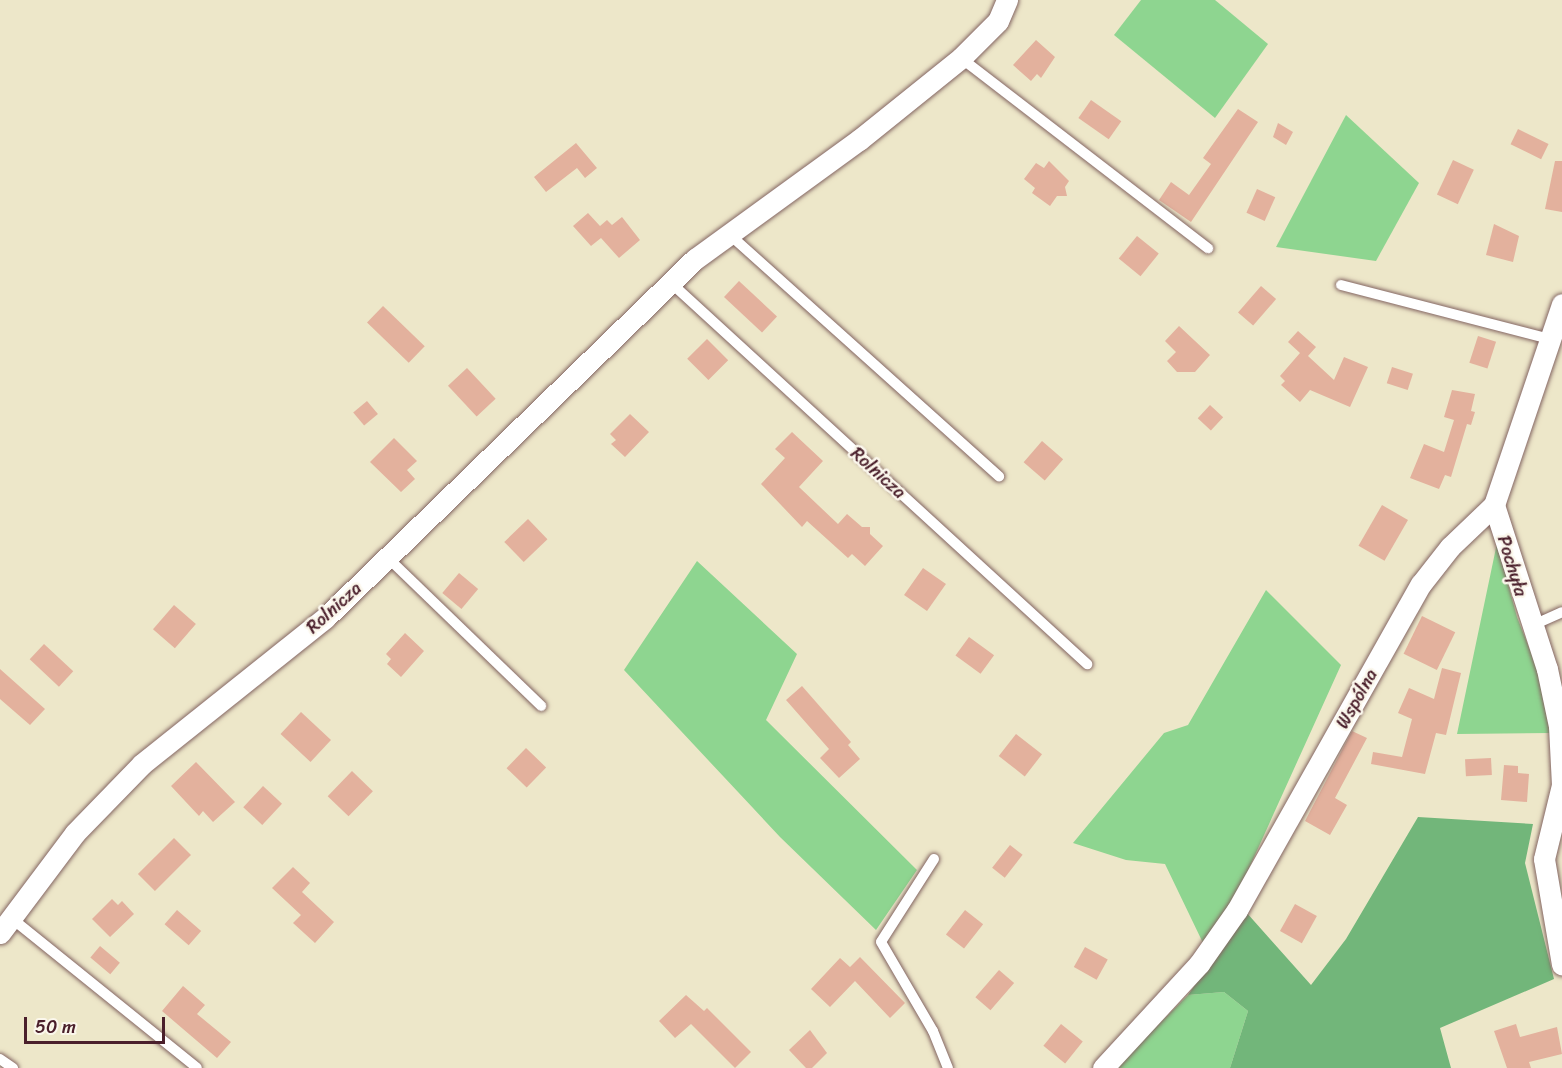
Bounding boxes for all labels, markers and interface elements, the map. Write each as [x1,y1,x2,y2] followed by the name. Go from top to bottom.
[846,443,910,503] street label: Rolnicza
[1493,533,1531,599] street label: Pochyła
[302,578,366,638] street label: Rolnicza
[1332,665,1382,733] street label: Wspólna
[27,1005,168,1043] scale bar
[35,1011,76,1043] text: 50 m

